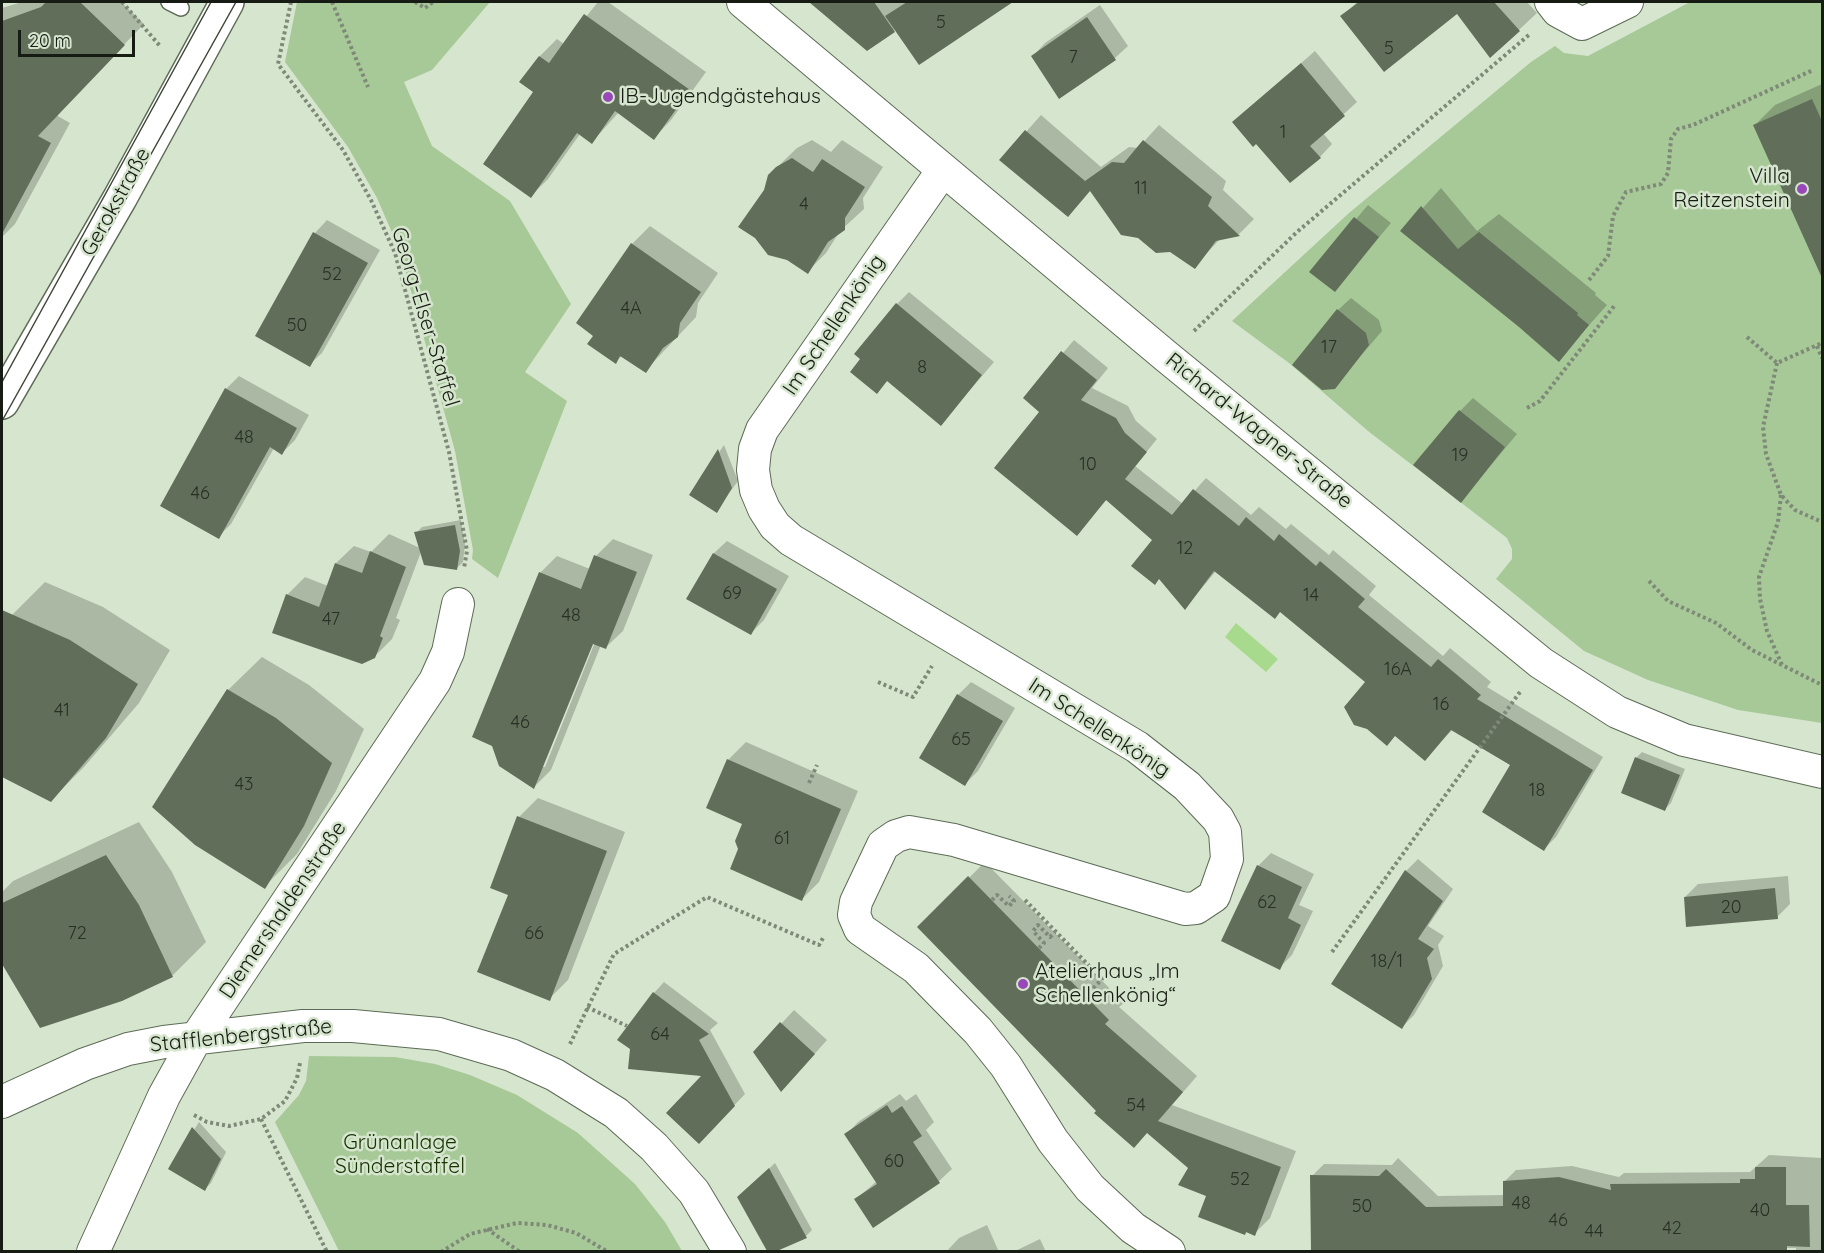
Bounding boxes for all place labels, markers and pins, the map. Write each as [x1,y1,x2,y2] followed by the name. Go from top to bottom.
[620,84,821,110] place label: IB-Jugendgästehaus
[601,90,615,104] marker: IB-Jugendgästehaus
[1673,164,1790,214] place label: Villa Reitzenstein
[1795,182,1809,196] marker: Villa Reitzenstein
[1035,959,1180,1009] place label: Atelierhaus „Im Schellenkönig“
[1016,977,1030,991] marker: Atelierhaus „Im Schellenkönig“

